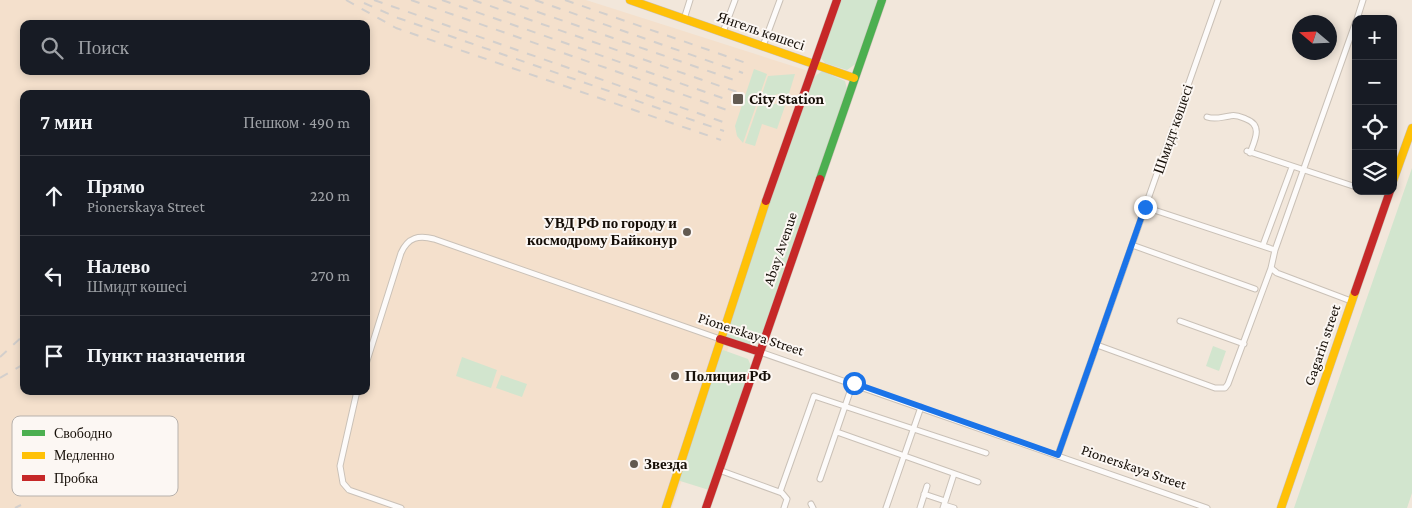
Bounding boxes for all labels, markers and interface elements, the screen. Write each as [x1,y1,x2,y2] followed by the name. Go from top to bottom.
[715,8,807,54] street label: Янгель көшесі
[1292,15,1337,60] north arrow
[1352,15,1397,195] map controls
[1352,15,1397,60] button: +
[20,20,370,75] search box
[38,34,66,62] icon: search
[78,37,129,58] text: Поиск
[1352,60,1397,105] button: −
[1150,82,1196,176] street label: Шмидт көшесі
[749,91,825,107] place label: City Station
[731,92,745,106] marker: City Station
[1352,105,1397,150] button: locate
[40,110,93,134] text: 7 мин
[243,114,350,131] text: Пешком · 490 m
[1352,150,1397,195] button: layers
[87,176,145,197] text: Прямо
[40,182,68,210] icon: ahead
[310,187,350,204] text: 220 m
[1134,196,1157,219] route end
[87,198,205,215] text: Pionerskaya Street
[760,210,801,288] street label: Abay Avenue
[527,215,677,248] place label: УВД РФ по городу и космодрому Байконур
[681,226,693,238] marker: УВД РФ по городу и космодрому Байконур
[87,256,150,277] text: Налево
[40,262,68,290] icon: left
[311,267,350,284] text: 270 m
[87,278,187,295] text: Шмидт көшесі
[1301,301,1345,388] street label: Gagarin street
[696,309,807,360] street label: Pionerskaya Street
[40,342,68,370] icon: arrive
[87,345,245,366] text: Пункт назначения
[685,368,771,384] place label: Полиция РФ
[669,370,681,382] marker: Полиция РФ
[843,372,866,395] route start
[12,416,178,496] legend
[54,425,112,441] text: Свободно
[1079,441,1190,494] street label: Pionerskaya Street
[54,447,115,463] text: Медленно
[644,456,688,472] place label: Звезда
[628,458,640,470] marker: Звезда
[54,470,99,486] text: Пробка

